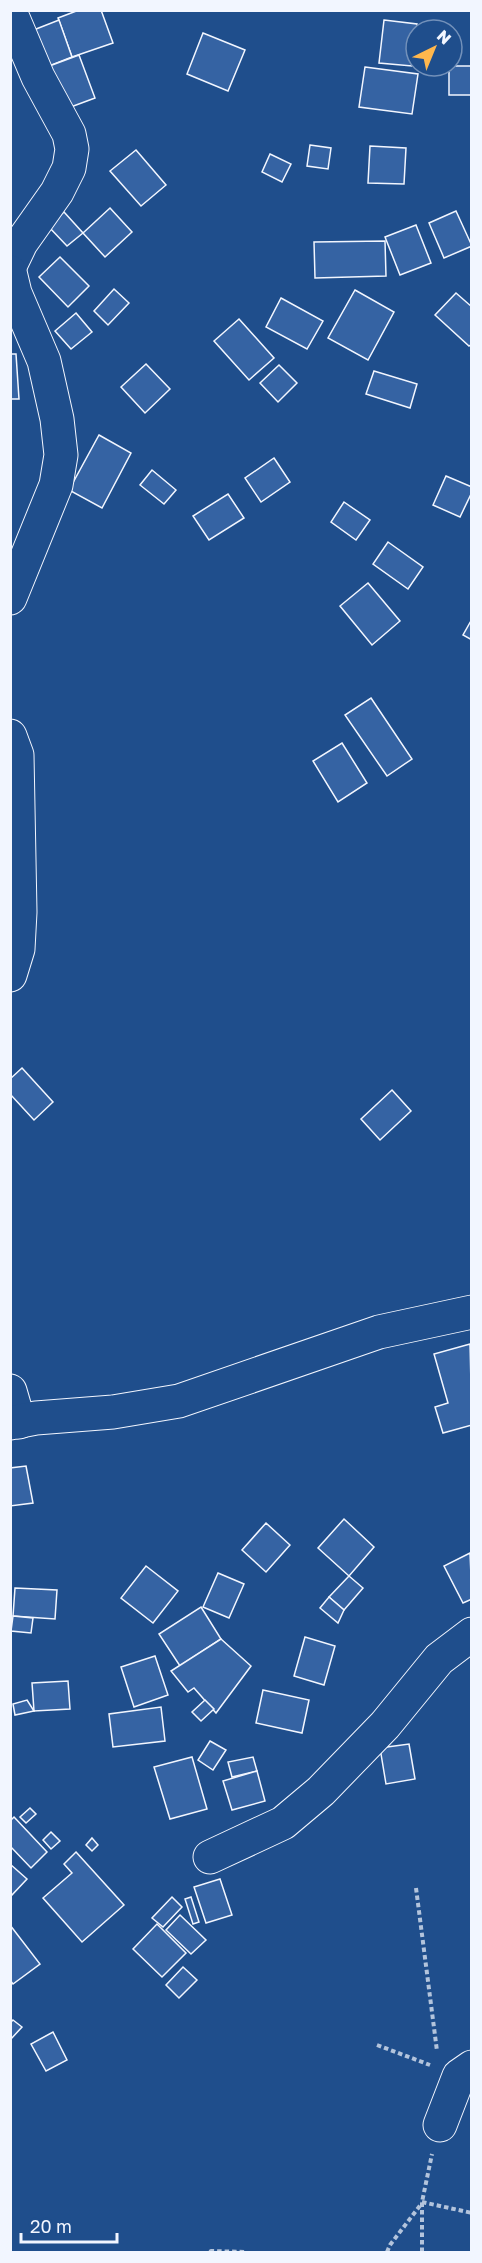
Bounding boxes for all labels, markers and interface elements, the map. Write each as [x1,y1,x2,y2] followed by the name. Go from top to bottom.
[404,18,464,78] north arrow
[433,26,456,48] text: N
[21,2206,117,2244] scale bar
[30,2215,72,2237] text: 20 m

